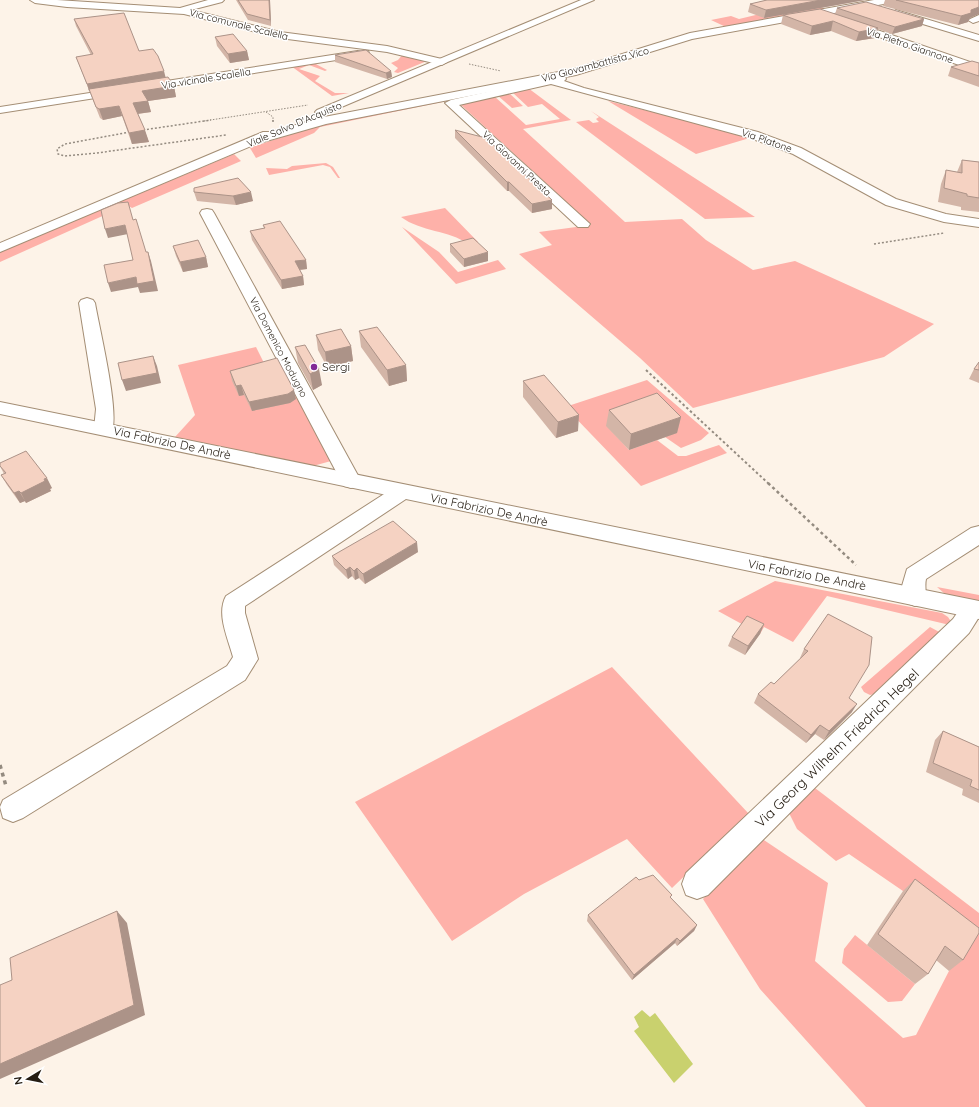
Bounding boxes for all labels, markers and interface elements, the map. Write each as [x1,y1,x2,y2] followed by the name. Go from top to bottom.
[188,6,290,43] street label: Via comunale Scalella
[865,24,955,67] street label: Via Pietro Giannone
[540,44,650,85] street label: Via Giovambattista Vico
[161,65,252,92] street label: Via vicinale Scalella
[245,99,344,150] street label: Viale Salvo D'Acquisto
[740,126,794,155] street label: Via Platone
[479,128,554,199] street label: Via Giovanni Presta
[247,295,311,400] street label: Via Domenico Modugno
[322,359,350,374] place label: Sergi
[309,362,319,372] marker: Sergi
[112,423,233,462] street label: Via Fabrizio De Andrè
[429,490,550,529] street label: Via Fabrizio De Andrè
[747,556,868,593] street label: Via Fabrizio De Andrè
[751,665,923,831] street label: Via Georg Wilhelm Friedrich Hegel
[8,1059,48,1099] north arrow
[11,1076,26,1086] text: N

